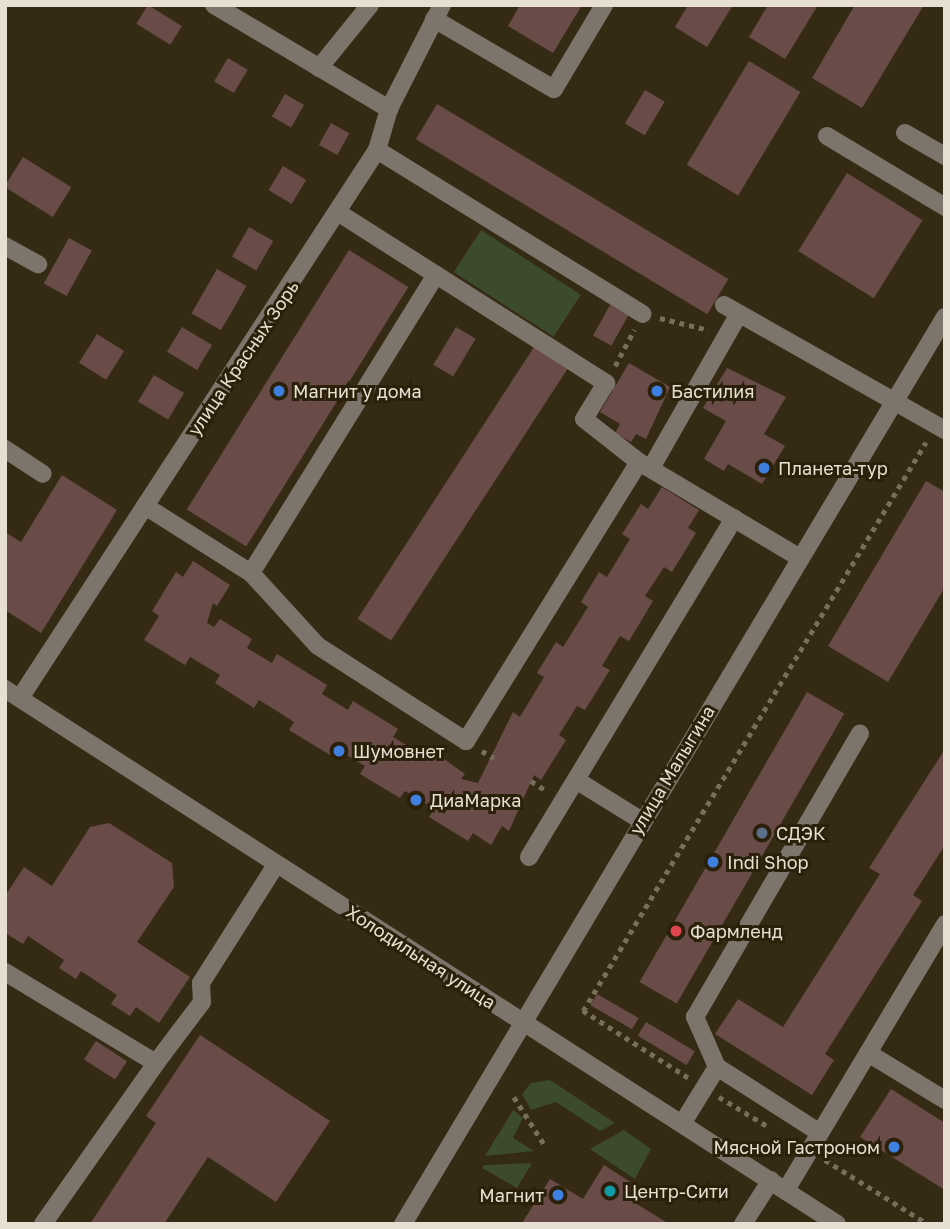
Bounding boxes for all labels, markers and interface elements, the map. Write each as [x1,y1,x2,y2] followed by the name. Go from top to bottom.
[183,276,303,440] street label: улица Красных Зорь
[293,380,422,402] place label: Магнит у дома
[671,380,755,402] place label: Бастилия
[271,383,287,399] marker: Магнит у дома
[649,383,665,399] marker: Бастилия
[778,457,888,479] place label: Планета-тур
[756,460,772,476] marker: Планета-тур
[625,701,719,839] street label: улица Малыгина
[353,740,445,762] place label: Шумовнет
[331,743,347,759] marker: Шумовнет
[430,789,521,811] place label: ДиаМарка
[408,792,424,808] marker: ДиаМарка
[776,822,825,844] place label: СДЭК
[754,825,770,841] marker: СДЭК
[727,851,809,873] place label: Indi Shop
[705,854,721,870] marker: Indi Shop
[342,901,500,1013] street label: Холодильная улица
[690,920,783,942] place label: Фармленд
[668,923,684,939] marker: Фармленд
[714,1136,880,1158] place label: Мясной Гастроном
[886,1139,902,1155] marker: Мясной Гастроном
[624,1180,729,1202] place label: Центр-Сити
[602,1183,618,1199] marker: Центр-Сити
[479,1184,544,1206] place label: Магнит
[550,1187,566,1203] marker: Магнит

